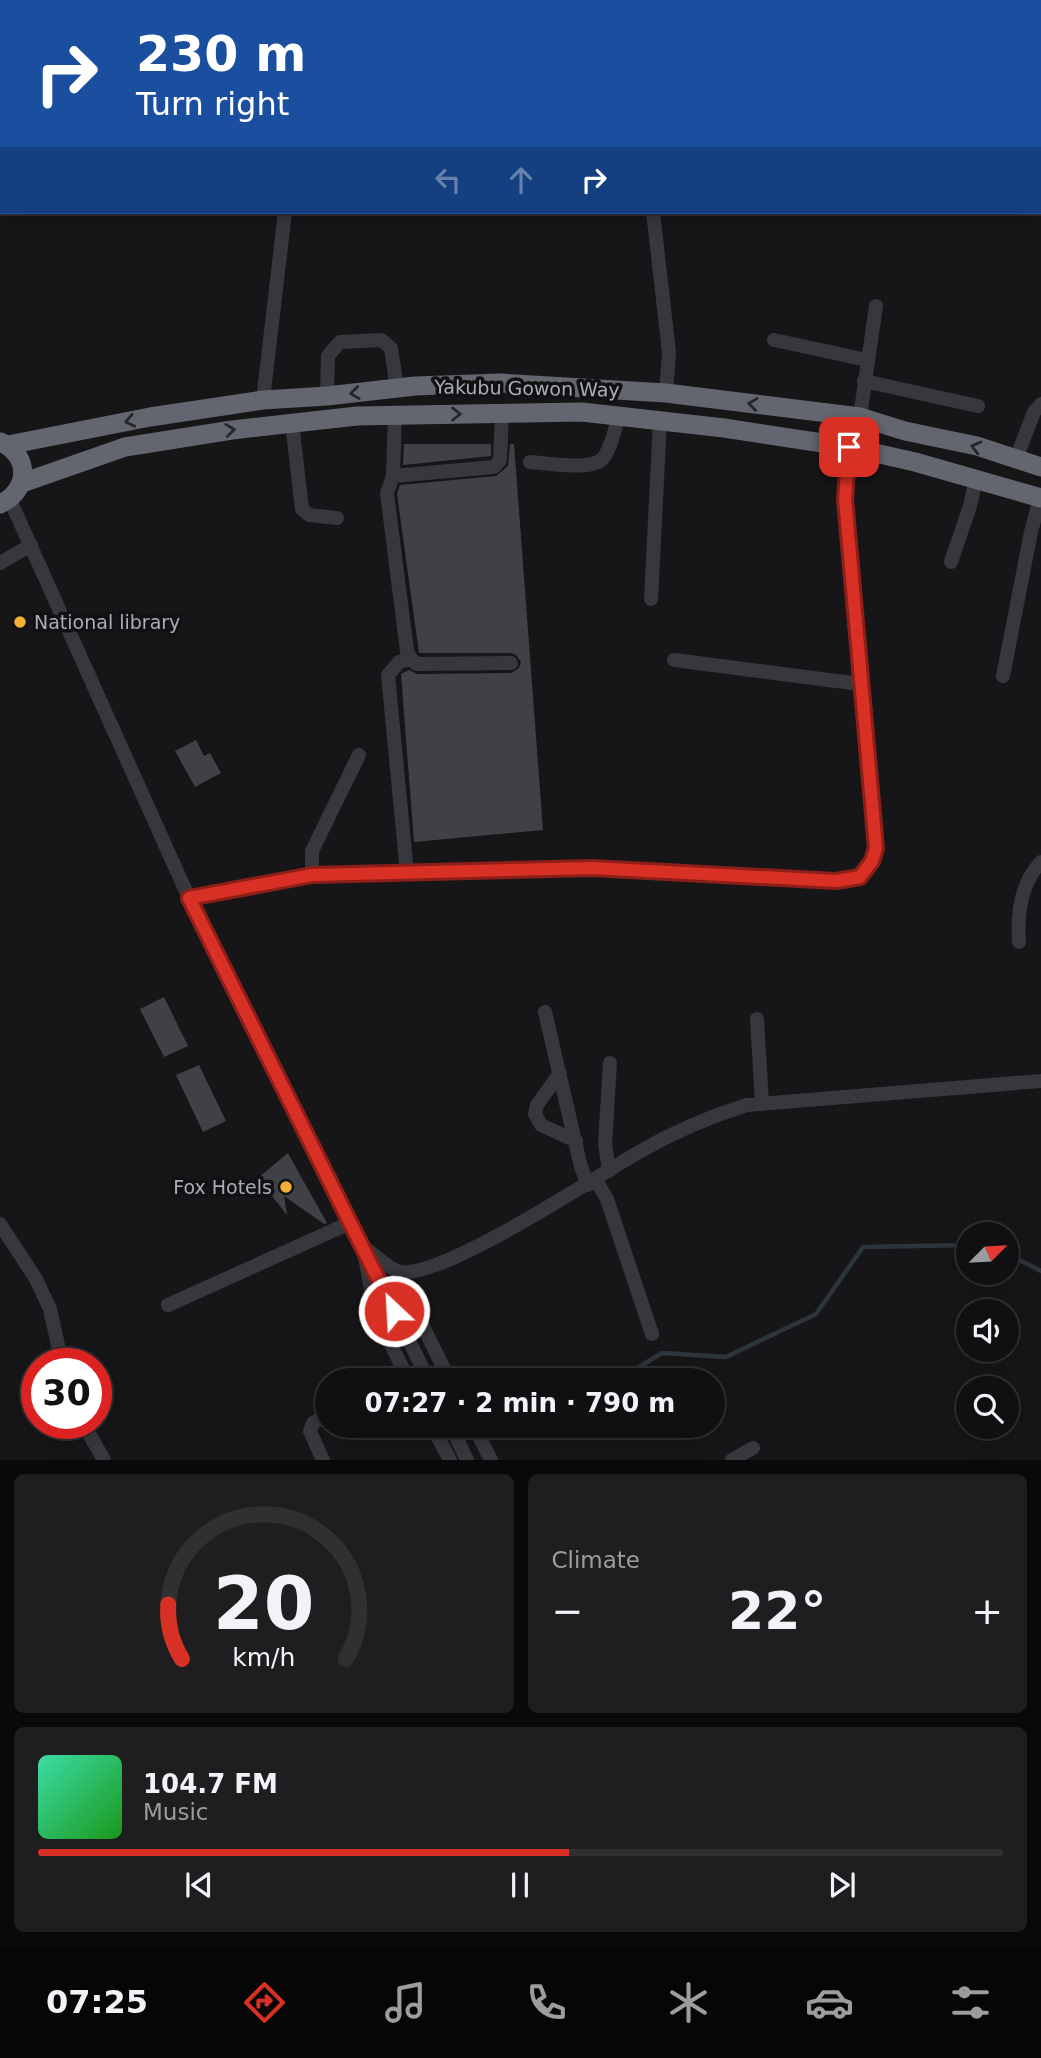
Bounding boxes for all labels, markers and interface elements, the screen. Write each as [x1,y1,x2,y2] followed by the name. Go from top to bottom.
[136,26,306,83] text: 230 m
[21,28,112,119] icon: right
[136,85,289,123] text: Turn right
[429,161,467,199] icon: left
[502,161,540,199] icon: ahead
[575,161,613,199] icon: right
[433,375,620,401] street label: Yakubu Gowon Way
[350,385,361,400] one-way arrow
[747,396,759,411] one-way arrow
[452,406,462,422] one-way arrow
[124,413,136,428] one-way arrow
[819,417,879,477] pin
[224,423,236,438] one-way arrow
[830,428,868,466] icon: arrive
[970,440,982,455] one-way arrow
[34,611,180,633] place label: National library
[12,614,28,630] marker: National library
[173,1176,272,1198] place label: Fox Hotels
[278,1179,294,1195] marker: Fox Hotels
[956,1222,1018,1284] north arrow
[956,1222,1019,1439] map controls
[357,1274,431,1348] position arrow
[956,1299,1019,1362] button: sound
[21,1348,112,1439] speed limit sign: 30
[956,1376,1019,1439] button: search
[365,1388,675,1418] text: 07:27 · 2 min · 790 m
[552,1547,640,1573] text: Climate
[213,1562,314,1647] text: 20
[728,1581,826,1641] text: 22°
[552,1589,583,1633] text: −
[971,1589,1003,1633] text: +
[232,1643,295,1672] text: km/h
[143,1769,278,1799] text: 104.7 FM
[143,1799,208,1825] text: Music
[180,1866,218,1904] icon: previous
[501,1866,539,1904] icon: pause
[823,1866,861,1904] icon: next
[240,1978,289,2027] icon: directions
[381,1978,430,2027] icon: music
[522,1978,571,2027] icon: phone
[664,1978,713,2027] icon: climate
[805,1978,854,2027] icon: car
[946,1978,995,2027] icon: filters
[46,1983,148,2021] text: 07:25

